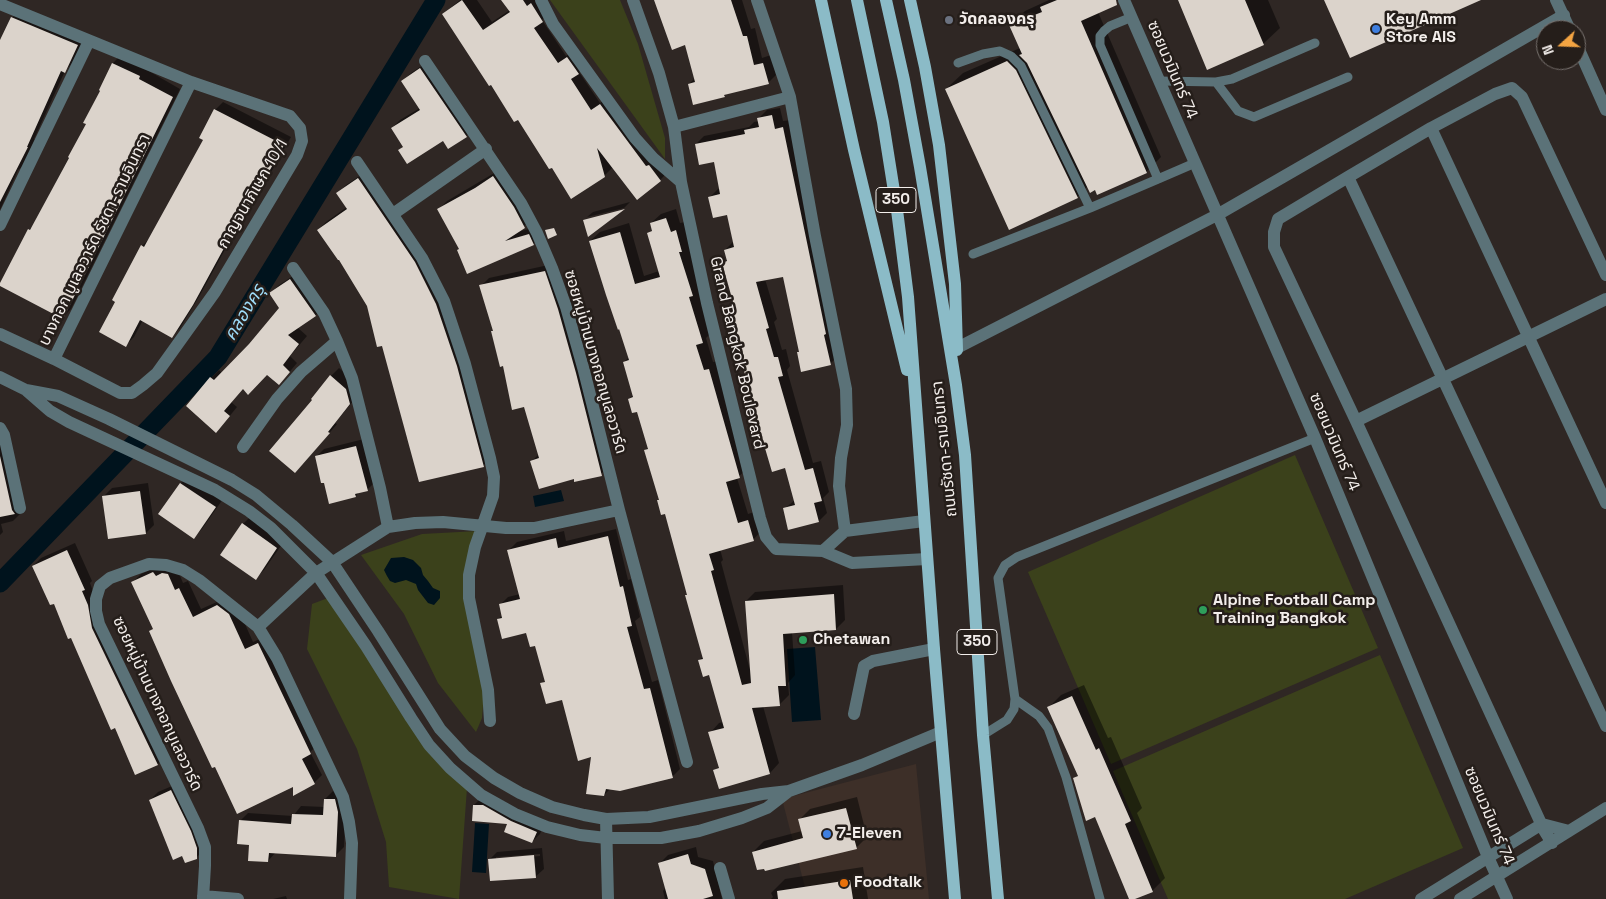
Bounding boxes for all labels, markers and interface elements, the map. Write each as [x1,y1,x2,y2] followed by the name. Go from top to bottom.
[959,10,1035,30] place label: วัดคลองครุ
[1386,10,1456,48] place label: Key Amm Store AIS
[943,14,955,26] marker: วัดคลองครุ
[1143,18,1201,122] street label: ซอยนวมินทร์ 74
[1536,20,1586,70] north arrow
[1370,23,1382,35] marker: Key Amm Store AIS
[1538,42,1558,57] text: N
[35,131,155,349] street label: บางกอก บูเลอวาร์ด รัชดา-รามอินทรา
[214,136,292,252] street label: กาญจนาภิเษก 10/1
[876,188,916,212] road number: 350
[705,255,769,451] street label: Grand Bangkok Boulevard
[560,268,630,456] street label: ซอยหมู่บ้านบางกอกบูเลอวาร์ด
[220,281,270,345] water label: คลองครุ
[928,380,962,518] street label: ถนนรัชดา-รามอินทรา
[1305,390,1363,494] street label: ซอยนวมินทร์ 74
[1213,591,1376,629] place label: Alpine Football Camp Training Bangkok
[1197,604,1209,616] marker: Alpine Football Camp Training Bangkok
[108,614,206,794] street label: ซอยหมู่บ้านบางกอกบูเลอวาร์ด
[813,630,890,650] place label: Chetawan
[957,630,997,654] road number: 350
[797,634,809,646] marker: Chetawan
[1460,764,1518,868] street label: ซอยนวมินทร์ 74
[837,824,902,844] place label: 7-Eleven
[821,828,833,840] marker: 7-Eleven
[854,873,922,893] place label: Foodtalk
[838,877,850,889] marker: Foodtalk

